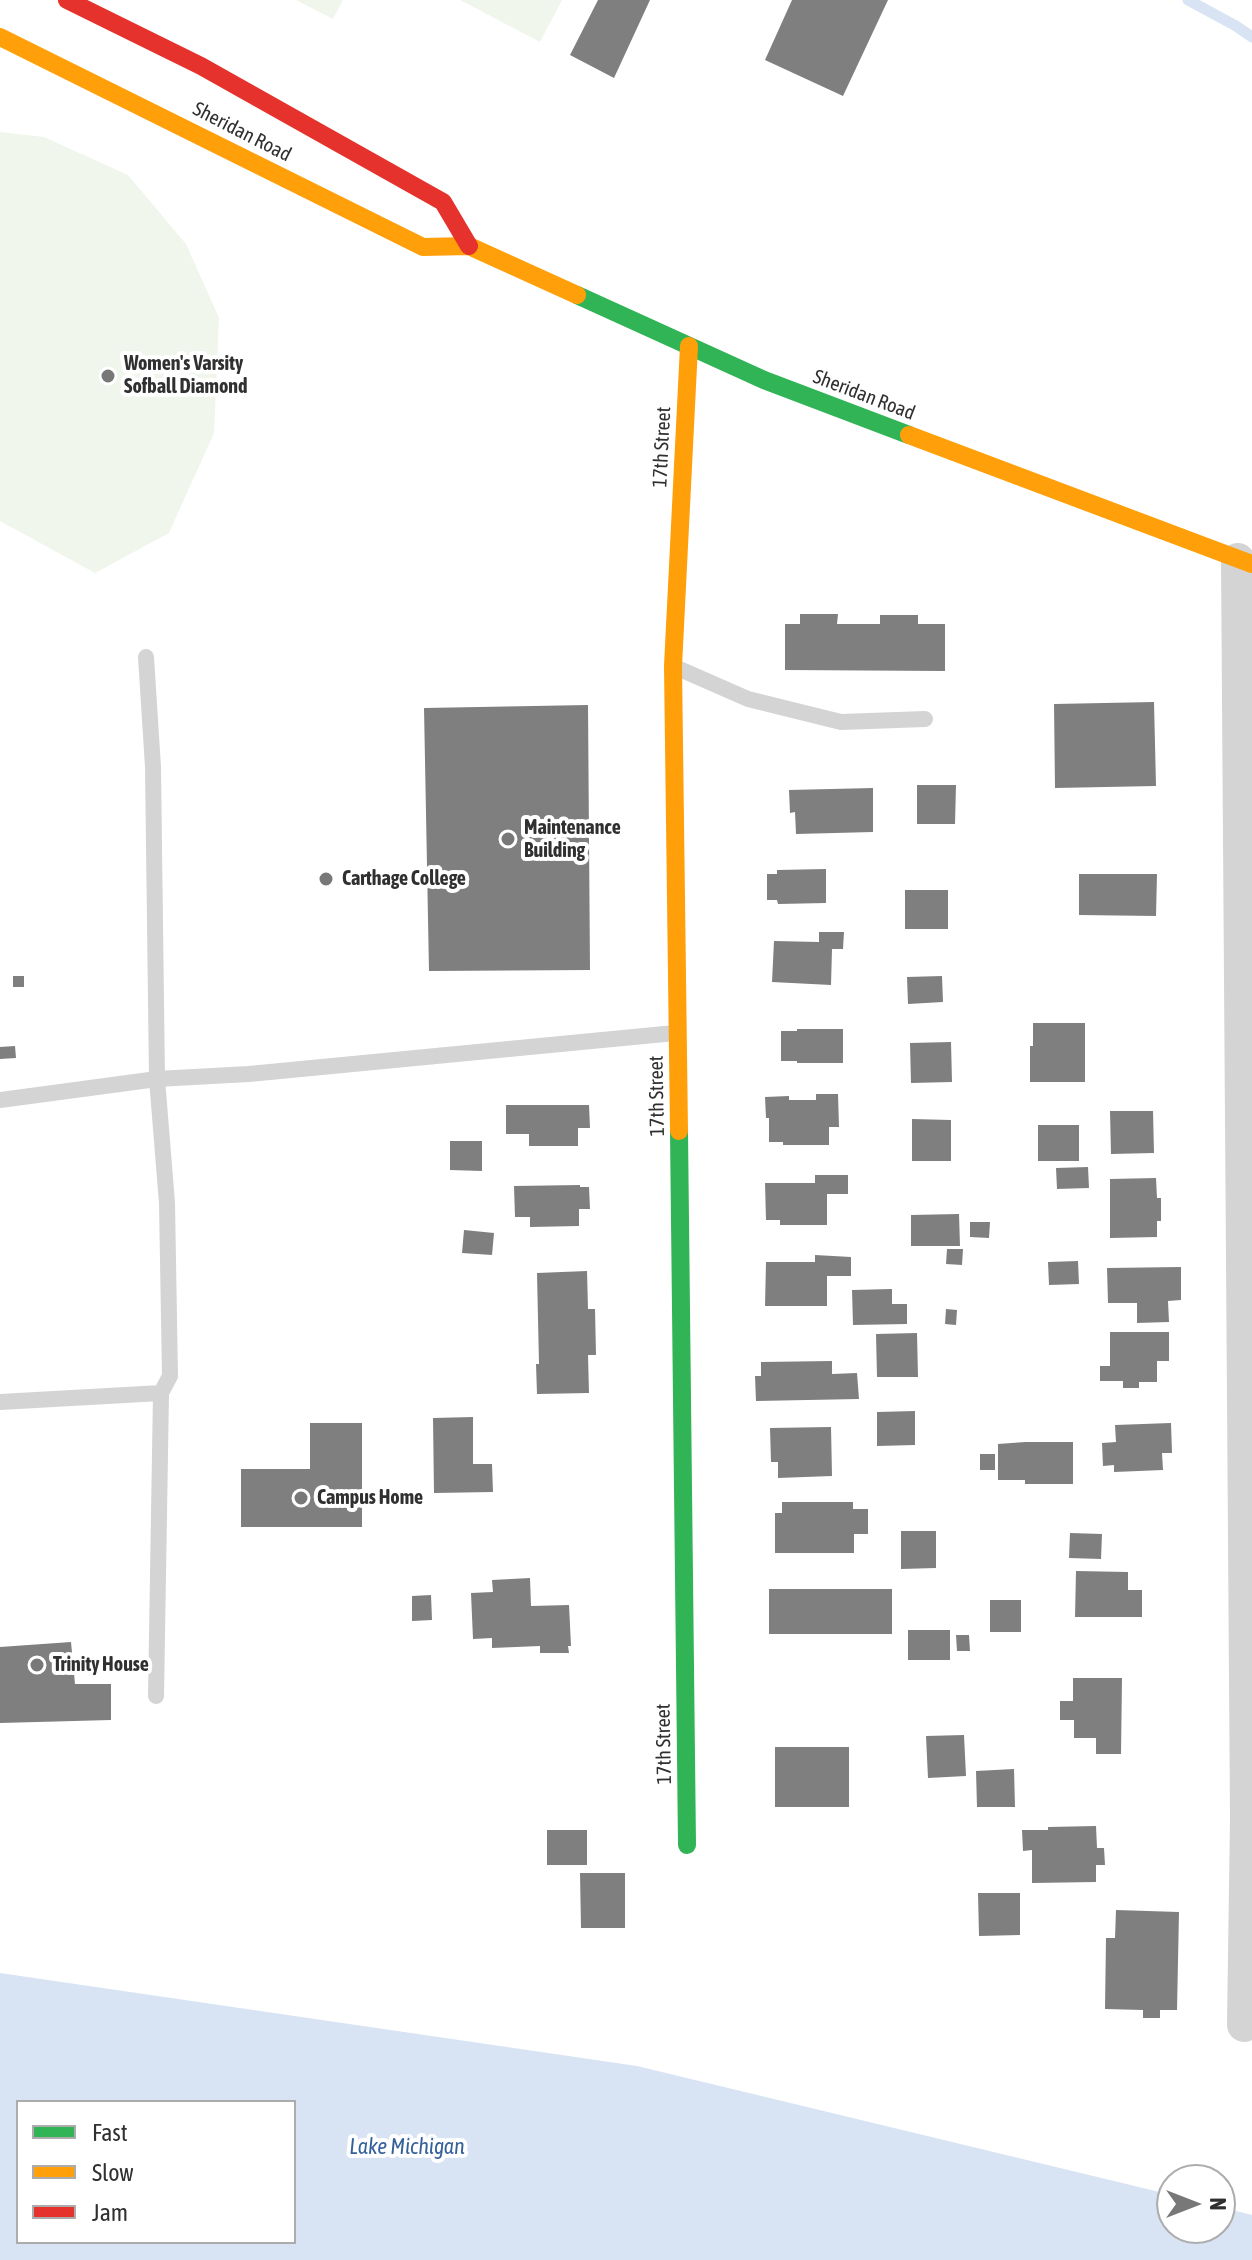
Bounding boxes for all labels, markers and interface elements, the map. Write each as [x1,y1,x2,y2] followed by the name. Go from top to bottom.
[189,97,295,167] street label: Sheridan Road
[124,352,248,399] place label: Women's Varsity Sofball Diamond
[810,365,918,425] street label: Sheridan Road
[99,367,117,385] marker: Women's Varsity Sofball Diamond
[648,406,676,488] street label: 17th Street
[524,816,621,863] place label: Maintenance Building
[499,830,517,848] marker: Maintenance Building
[342,867,466,891] place label: Carthage College
[317,870,335,888] marker: Carthage College
[644,1055,670,1137] street label: 17th Street
[317,1486,423,1510] place label: Campus Home
[292,1489,310,1507] marker: Campus Home
[53,1653,149,1677] place label: Trinity House
[28,1656,46,1674] marker: Trinity House
[651,1703,677,1785] street label: 17th Street
[16,2100,296,2244] legend
[92,2119,128,2146] text: Fast
[349,2134,465,2160] water label: Lake Michigan
[92,2159,134,2186] text: Slow
[1156,2164,1236,2244] north arrow
[1205,2198,1231,2210] text: N
[92,2199,128,2226] text: Jam

